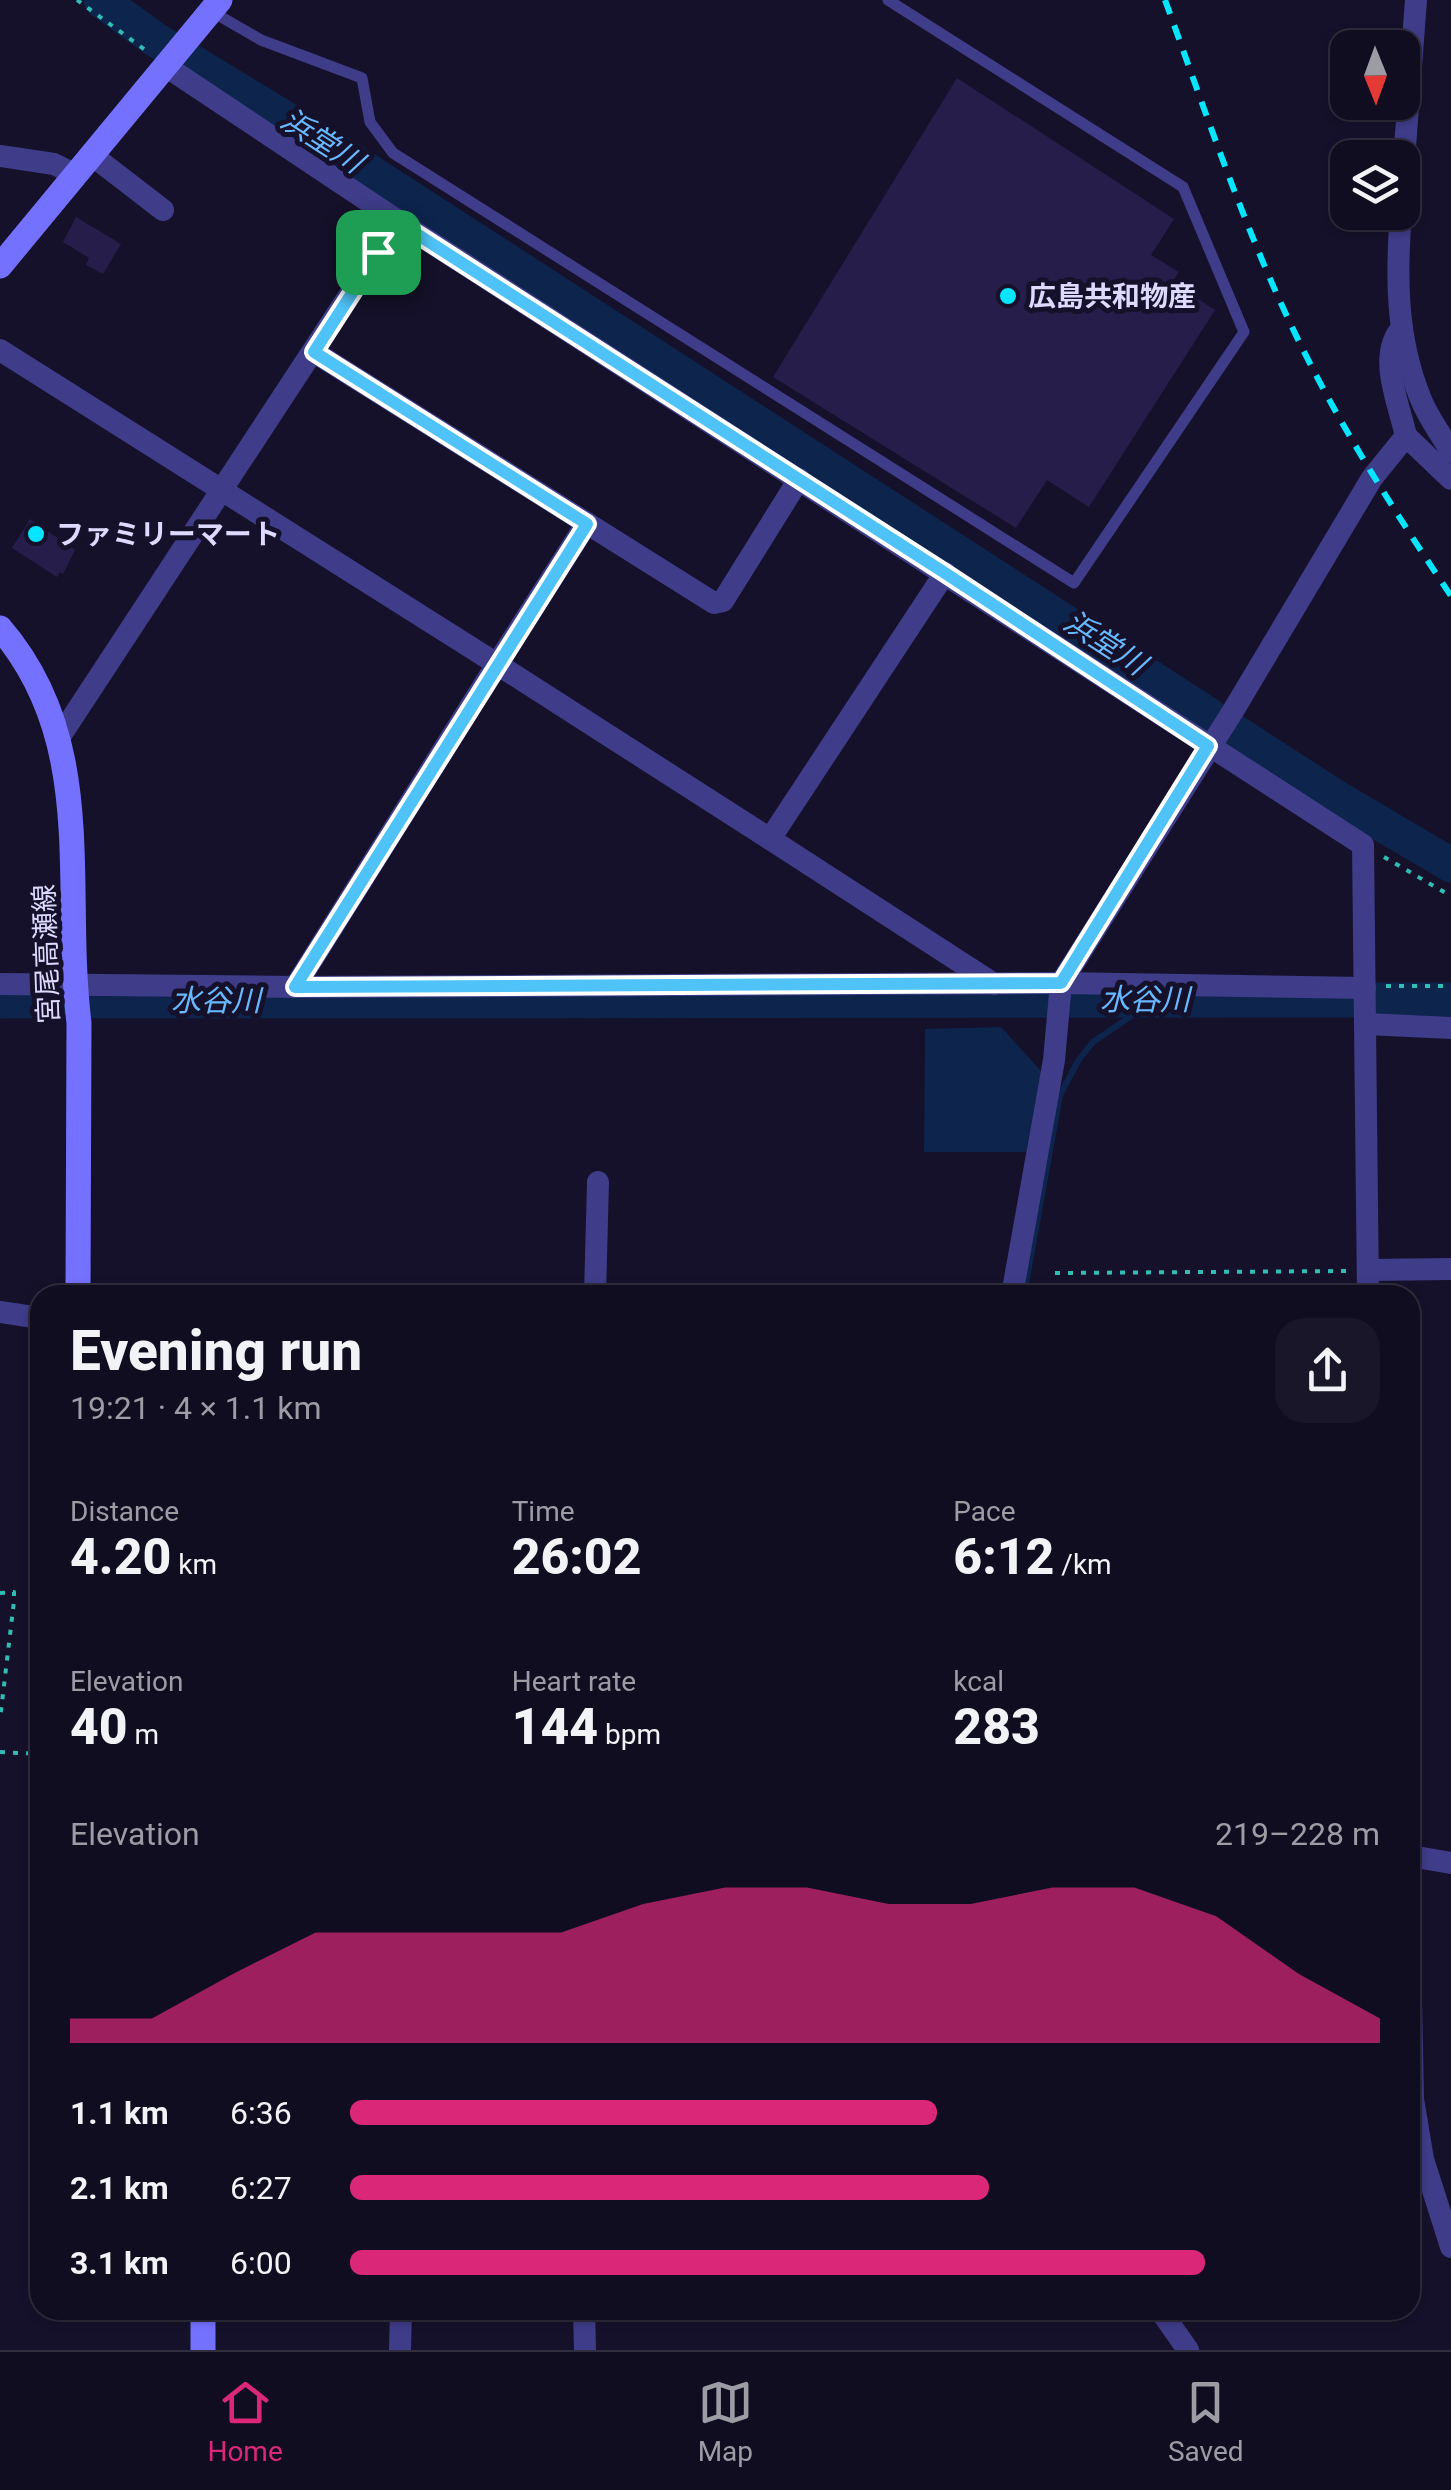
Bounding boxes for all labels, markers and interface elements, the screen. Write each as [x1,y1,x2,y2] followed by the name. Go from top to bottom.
[1330,30,1420,120] north arrow
[1330,30,1420,230] map controls
[275,101,372,181] water label: 浜堂川
[1330,140,1420,230] button: layers
[336,210,421,295] pin
[351,225,406,280] icon: arrive
[1028,280,1196,313] place label: 広島共和物産
[997,285,1019,307] marker: 広島共和物産
[56,518,280,551] place label: ファミリーマート
[25,523,47,545] marker: ファミリーマート
[1058,603,1155,683] water label: 浜堂川
[28,883,65,1025] street label: 宮尾高瀬線
[1100,982,1193,1017] water label: 水谷川
[171,983,264,1018] water label: 水谷川
[1275,1318,1380,1423] button: share
[70,1319,362,1383] text: Evening run
[70,1389,321,1427] text: 19:21 · 4 × 1.1 km
[70,1495,179,1528] text: Distance
[512,1495,575,1528] text: Time
[953,1495,1016,1528] text: Pace
[70,1528,171,1586] text: 4.20
[512,1528,642,1586] text: 26:02
[953,1528,1054,1586] text: 6:12
[171,1548,217,1581] text: km
[1054,1548,1112,1581] text: /km
[70,1665,183,1698] text: Elevation
[512,1665,636,1698] text: Heart rate
[953,1665,1004,1698] text: kcal
[70,1698,128,1756] text: 40
[512,1698,598,1756] text: 144
[953,1698,1040,1756] text: 283
[128,1718,159,1751] text: m
[598,1718,661,1751] text: bpm
[70,1815,200,1853] text: Elevation
[1215,1815,1380,1853] text: 219–228 m
[70,2094,169,2132] text: 1.1 km
[230,2094,292,2132] text: 6:36
[70,2169,169,2207] text: 2.1 km
[230,2169,292,2207] text: 6:27
[70,2244,169,2282] text: 3.1 km
[230,2244,292,2282] text: 6:00
[207,2375,283,2468] tab: Home
[698,2375,753,2468] tab: Map
[1168,2375,1244,2468] tab: Saved

